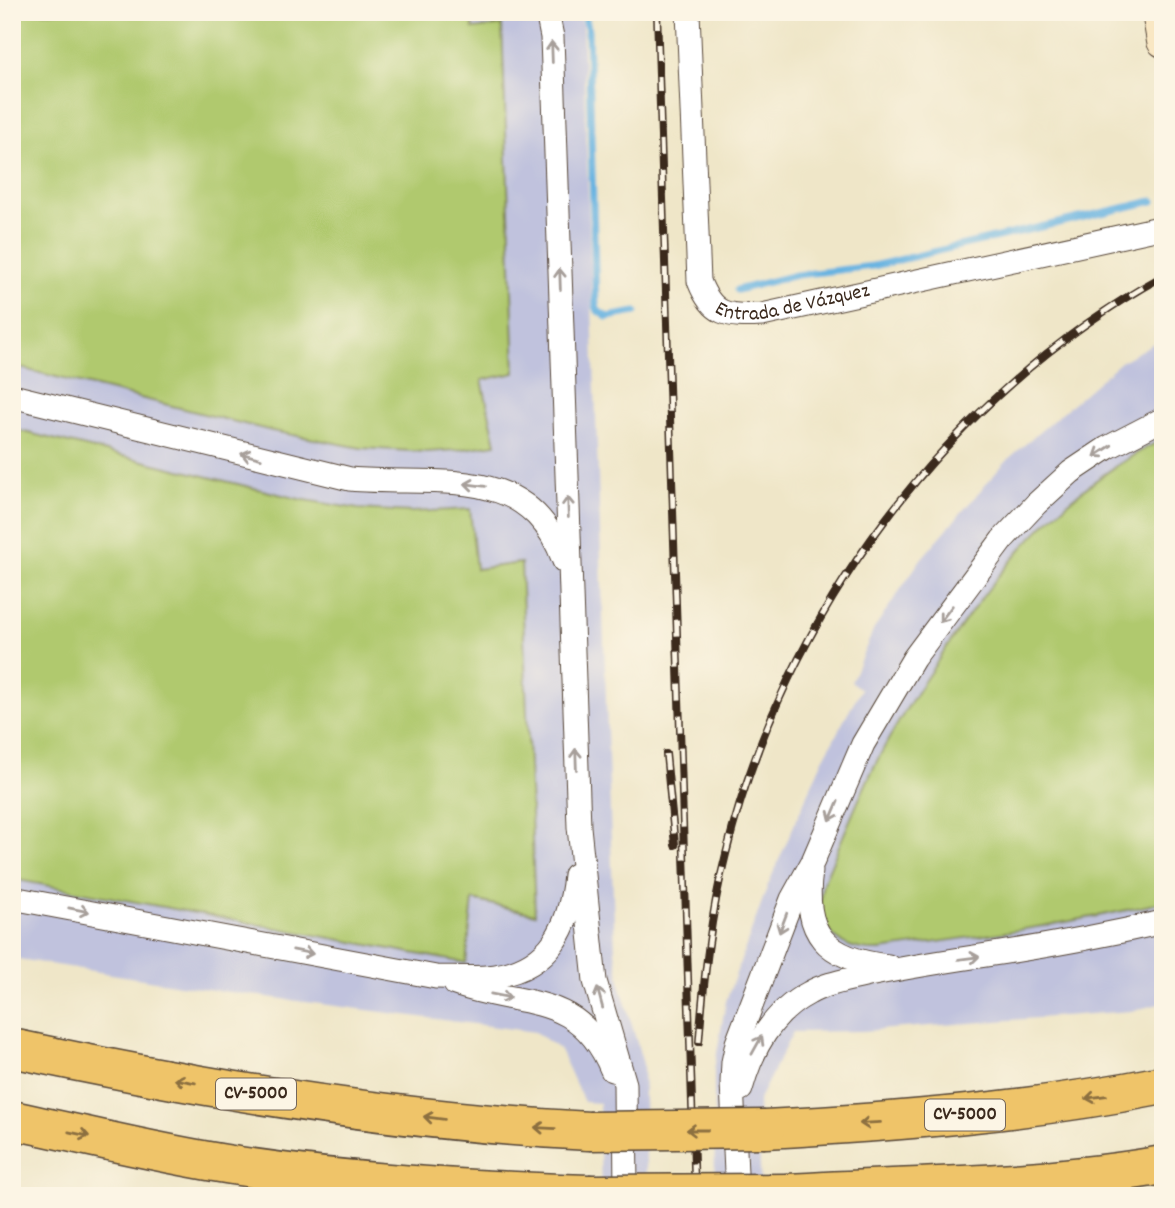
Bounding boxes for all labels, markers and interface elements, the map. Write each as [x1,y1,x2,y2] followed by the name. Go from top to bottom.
[546,41,559,64] one-way arrow
[553,268,567,291] one-way arrow
[709,277,873,331] street label: Entrada de Vázquez
[1093,445,1113,459] one-way arrow
[240,449,263,462] one-way arrow
[464,478,487,491] one-way arrow
[561,496,574,519] one-way arrow
[939,604,954,623] one-way arrow
[570,747,583,770] one-way arrow
[827,800,840,821] one-way arrow
[67,904,90,917] one-way arrow
[775,911,788,933] one-way arrow
[291,946,314,959] one-way arrow
[957,951,980,964] one-way arrow
[593,988,606,1010] one-way arrow
[489,990,512,1003] one-way arrow
[750,1036,764,1056] one-way arrow
[174,1074,197,1088] one-way arrow
[216,1078,296,1110] road number: CV-5000
[1085,1091,1108,1104] one-way arrow
[925,1100,1005,1130] road number: CV-5000
[423,1111,446,1124] one-way arrow
[859,1117,882,1130] one-way arrow
[534,1122,557,1135] one-way arrow
[686,1123,709,1137] one-way arrow
[67,1127,90,1141] one-way arrow

